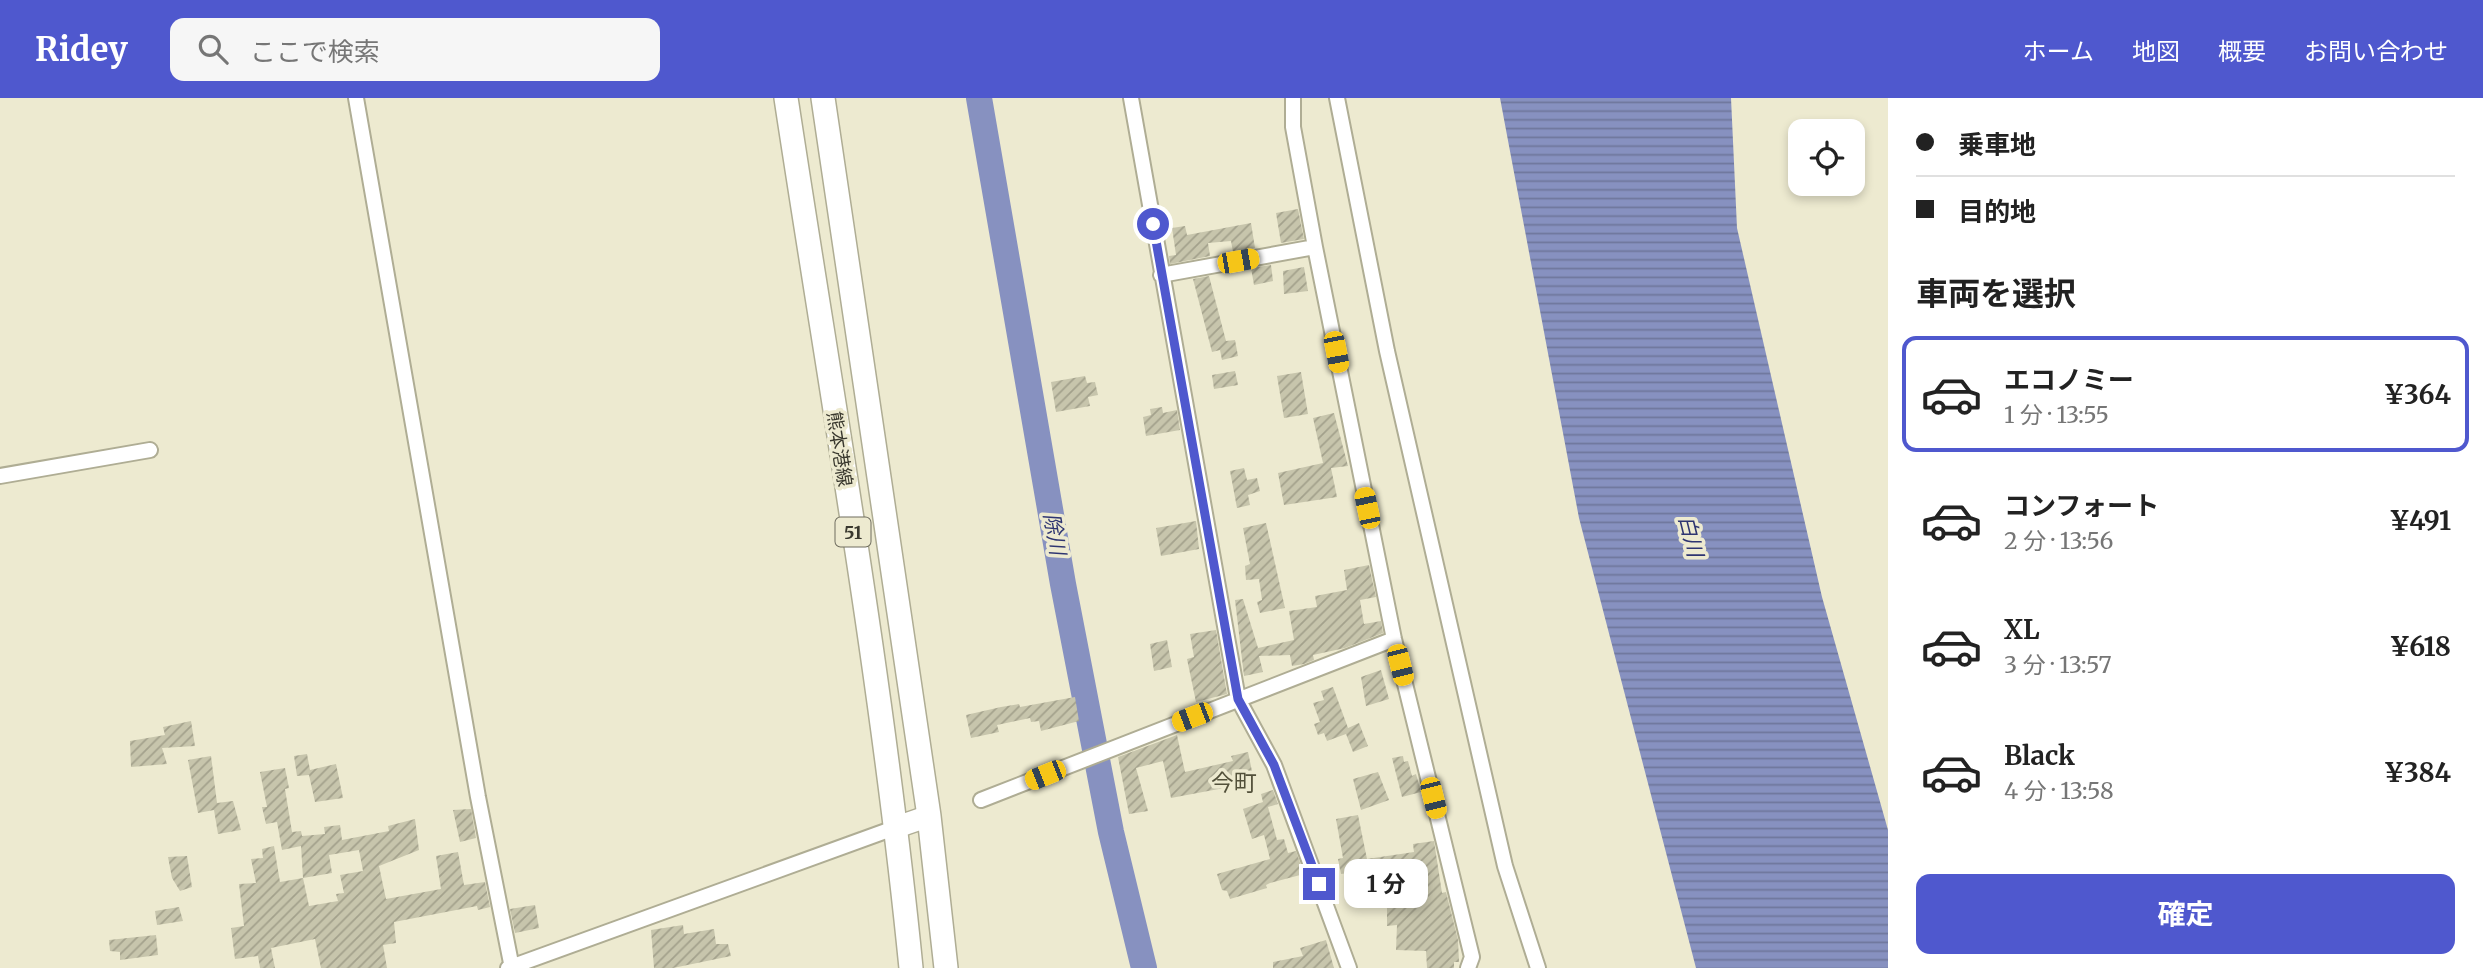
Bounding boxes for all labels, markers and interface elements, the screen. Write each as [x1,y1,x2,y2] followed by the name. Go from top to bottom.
[170,18,660,81] search box
[35,29,128,70] text: Ridey
[194,30,232,68] icon: search
[250,35,380,68] text: ここで検索
[2023,36,2094,67] text: ホーム
[2132,36,2180,67] text: 地図
[2218,36,2266,67] text: 概要
[2304,36,2448,67] text: お問い合わせ
[1788,119,1865,196] map controls
[1788,119,1865,196] button: locate
[1958,128,2036,161] text: 乗車地
[1958,195,2036,228] text: 目的地
[1137,208,1169,240] route start
[1216,247,1261,275] car
[1916,274,2076,314] text: 車両を選択
[1322,329,1351,375] car
[1920,363,1983,426] icon: car
[2004,363,2134,396] text: エコノミー
[2384,378,2451,411] text: ¥364
[2004,400,2109,429] text: 1 分 · 13:55
[822,410,858,488] street label: 熊本港線
[1353,485,1382,531] car
[1920,489,1983,552] icon: car
[2004,489,2159,522] text: コンフォート
[2389,504,2451,537] text: ¥491
[1038,511,1072,559] water label: 除川
[1673,512,1710,562] water label: 白川
[836,518,870,546] road number: 51
[2004,526,2114,555] text: 2 分 · 13:56
[2004,613,2040,646] text: XL
[1920,615,1983,678] icon: car
[2389,630,2451,663] text: ¥618
[1385,642,1416,688] car
[2004,650,2112,679] text: 3 分 · 13:57
[1169,700,1216,734] car
[2004,739,2075,772] text: Black
[1920,741,1983,804] icon: car
[2384,756,2451,789] text: ¥384
[1022,757,1069,793] car
[1211,768,1257,797] district label: 今町
[1418,775,1449,821] car
[2004,776,2114,805] text: 4 分 · 13:58
[1344,860,1428,908] callout: 1 分
[1303,868,1335,900] route end
[1366,869,1406,898] text: 1 分
[1916,874,2455,954] button: 確定

